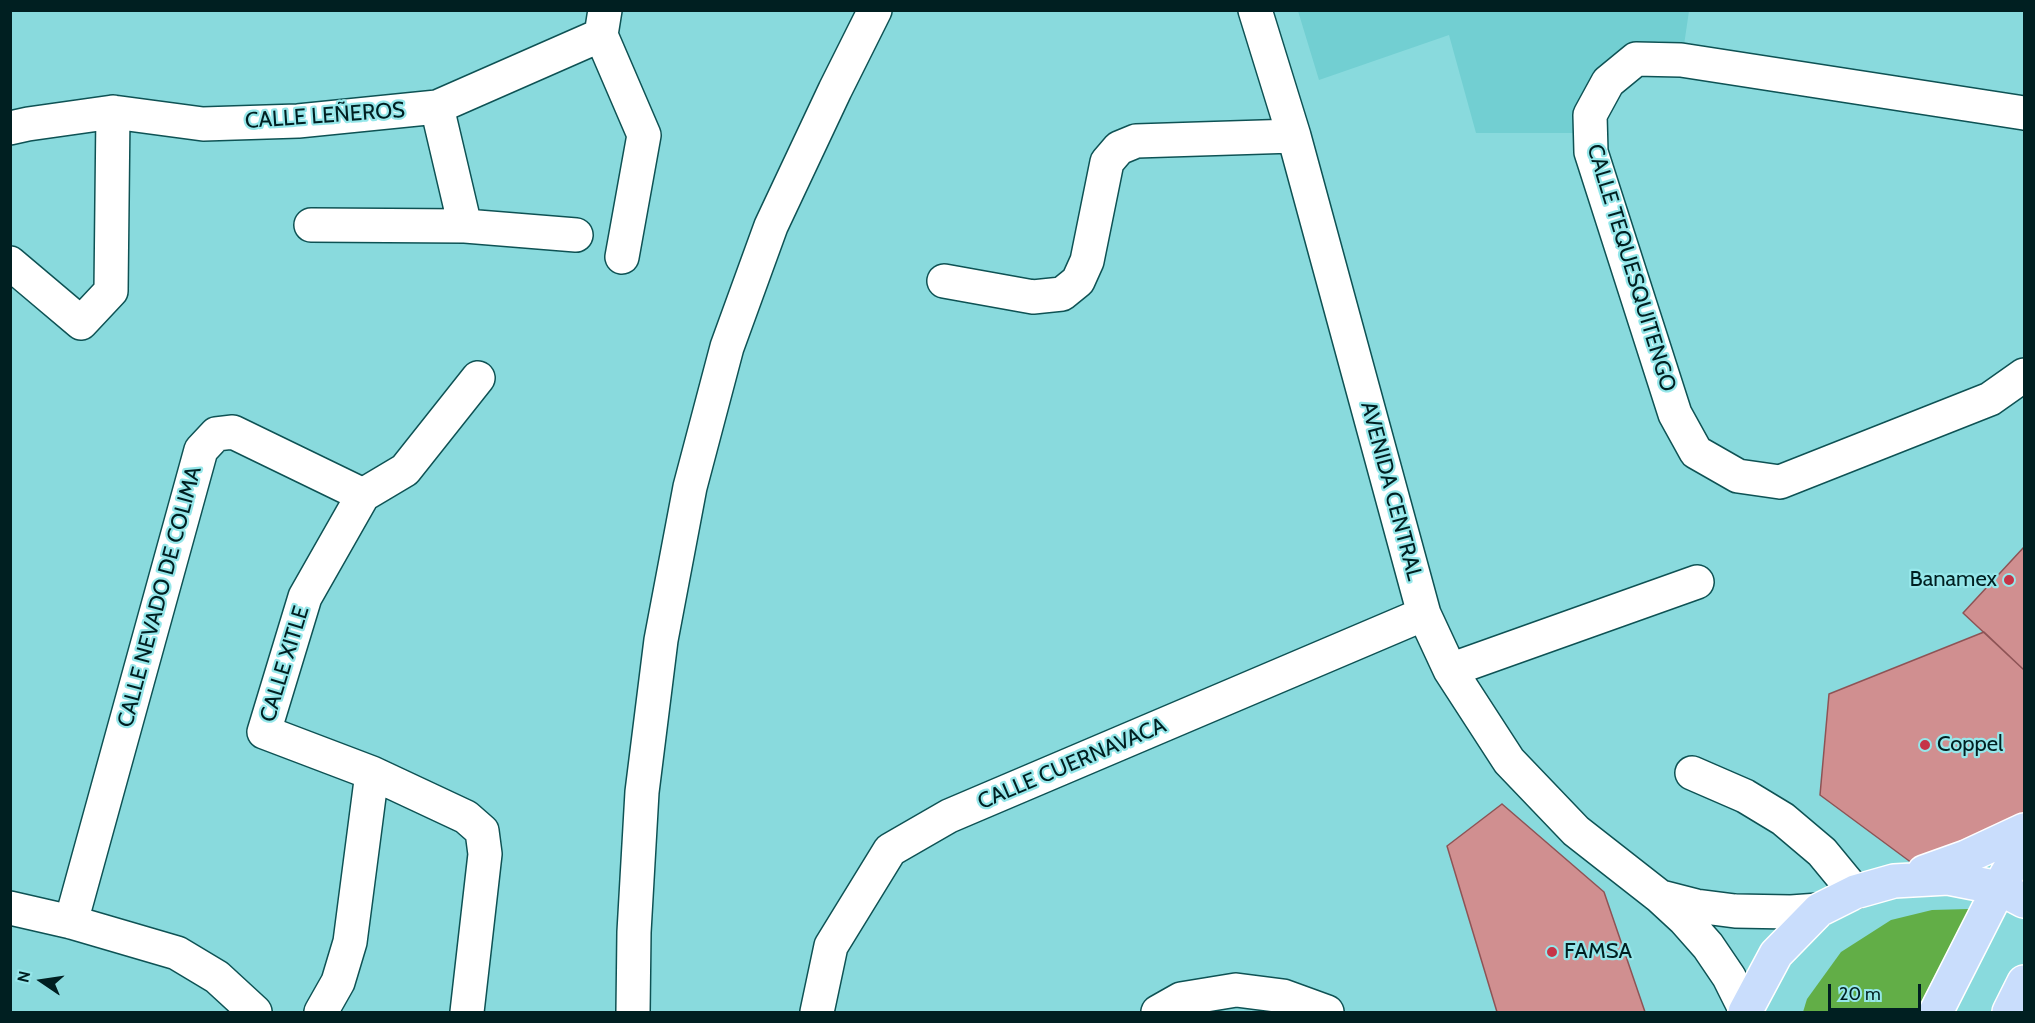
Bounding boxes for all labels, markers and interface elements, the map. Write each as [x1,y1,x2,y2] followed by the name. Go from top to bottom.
[244,97,406,135] street label: CALLE LEÑEROS
[1581,141,1681,395] street label: CALLE TEQUESQUITENGO
[1354,399,1428,583] street label: AVENIDA CENTRAL
[112,464,208,730] street label: CALLE NEVADO DE COLIMA
[1910,567,1997,593] place label: Banamex
[2002,573,2016,587] marker: Banamex
[255,603,315,725] street label: CALLE XITLE
[974,712,1170,816] street label: CALLE CUERNAVACA
[1937,732,2003,758] place label: Coppel
[1918,738,1932,752] marker: Coppel
[1564,939,1632,965] place label: FAMSA
[1545,945,1559,959] marker: FAMSA
[12,951,72,1011] north arrow
[13,969,35,984] text: N
[1831,972,1924,1010] scale bar
[1839,983,1881,1005] text: 20 m

